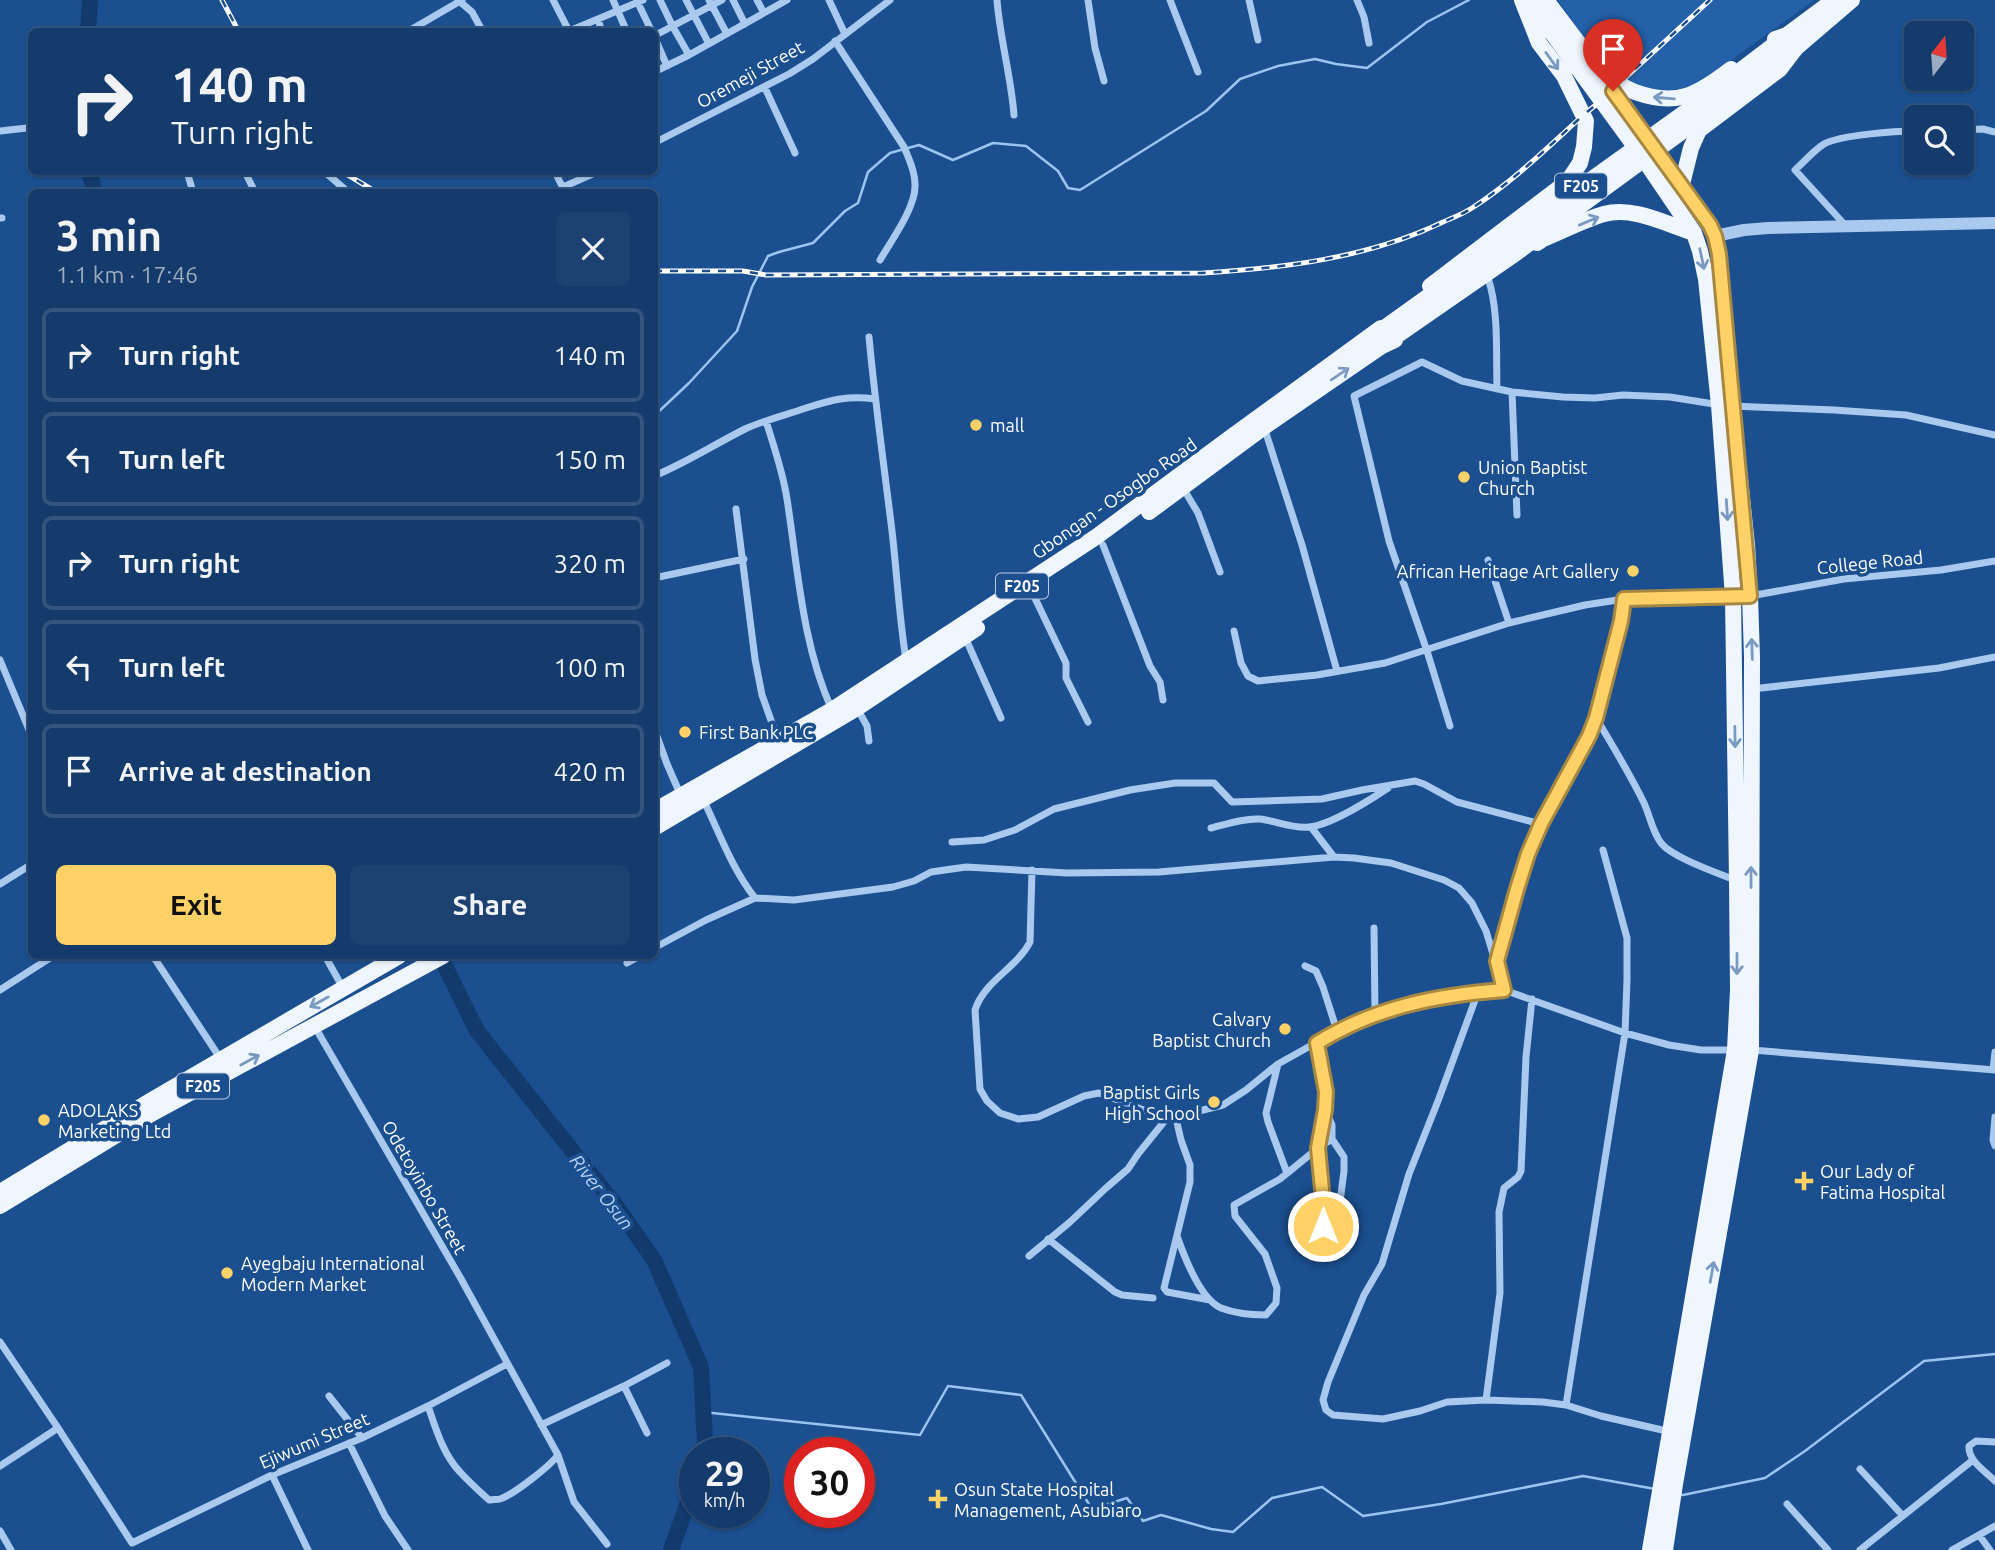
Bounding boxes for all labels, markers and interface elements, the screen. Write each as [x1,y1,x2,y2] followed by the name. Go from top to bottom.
[1583,19,1643,91] pin
[1904,21,1974,91] north arrow
[1904,21,1974,175] map controls
[1594,30,1632,68] icon: arrive
[693,36,807,112] street label: Oremeji Street
[1544,51,1559,70] one-way arrow
[56,56,147,147] icon: right
[171,56,308,111] text: 140 m
[1653,91,1676,104] one-way arrow
[1904,105,1974,175] button: search
[171,114,313,150] text: Turn right
[1555,174,1607,198] road number: F205
[56,212,162,259] text: 3 min
[556,212,630,286] button: close
[1578,213,1599,226] one-way arrow
[1695,247,1709,270] one-way arrow
[56,262,198,287] text: 1.1 km · 17:46
[60,336,98,374] icon: right
[119,341,240,370] text: Turn right
[554,341,626,370] text: 140 m
[1330,367,1349,381] one-way arrow
[990,415,1025,435] place label: mall
[968,417,984,433] marker: mall
[1028,434,1200,562] street label: Gbongan - Osogbo Road
[60,440,98,478] icon: left
[119,445,225,474] text: Turn left
[554,445,626,474] text: 150 m
[1478,457,1587,498] place label: Union Baptist Church
[1456,469,1472,485] marker: Union Baptist Church
[1720,498,1733,521] one-way arrow
[60,544,98,582] icon: right
[1816,546,1924,578] street label: College Road
[119,549,240,578] text: Turn right
[554,549,626,578] text: 320 m
[1397,561,1619,581] place label: African Heritage Art Gallery
[1625,563,1641,579] marker: African Heritage Art Gallery
[996,573,1048,598] road number: F205
[1745,638,1758,661] one-way arrow
[60,648,98,686] icon: left
[119,653,225,682] text: Turn left
[554,653,626,682] text: 100 m
[699,722,813,742] place label: First Bank PLC
[677,724,693,740] marker: First Bank PLC
[1728,725,1742,748] one-way arrow
[60,752,98,790] icon: arrive
[119,757,372,786] text: Arrive at destination
[554,757,626,786] text: 420 m
[56,865,336,945] button: Exit
[350,865,630,945] button: Share
[1744,865,1758,888] one-way arrow
[1730,953,1744,976] one-way arrow
[310,996,330,1010] one-way arrow
[1152,1009,1271,1050] place label: Calvary Baptist Church
[1277,1021,1293,1037] marker: Calvary Baptist Church
[239,1053,259,1067] one-way arrow
[177,1074,229,1098] road number: F205
[1103,1082,1200,1123] place label: Baptist Girls High School
[1206,1094,1222,1110] marker: Baptist Girls High School
[58,1100,171,1141] place label: ADOLAKS Marketing Ltd
[36,1112,52,1128] marker: ADOLAKS Marketing Ltd
[379,1117,471,1257] street label: Odetoyinbo Street
[566,1150,638,1234] water label: River Osun
[1820,1161,1945,1202] place label: Our Lady of Fatima Hospital
[1794,1171,1814,1191] marker: Our Lady of Fatima Hospital
[1286,1189,1360,1263] position arrow
[241,1253,425,1294] place label: Ayegbaju International Modern Market
[1706,1261,1719,1284] one-way arrow
[219,1265,235,1281] marker: Ayegbaju International Modern Market
[256,1408,372,1472] street label: Ejiwumi Street
[784,1437,875,1528] speed limit sign: 30
[705,1453,744,1493] text: 29
[954,1479,1142,1520] place label: Osun State Hospital Management, Asubiaro
[928,1489,948,1509] marker: Osun State Hospital Management, Asubiaro
[704,1490,745,1510] text: km/h

